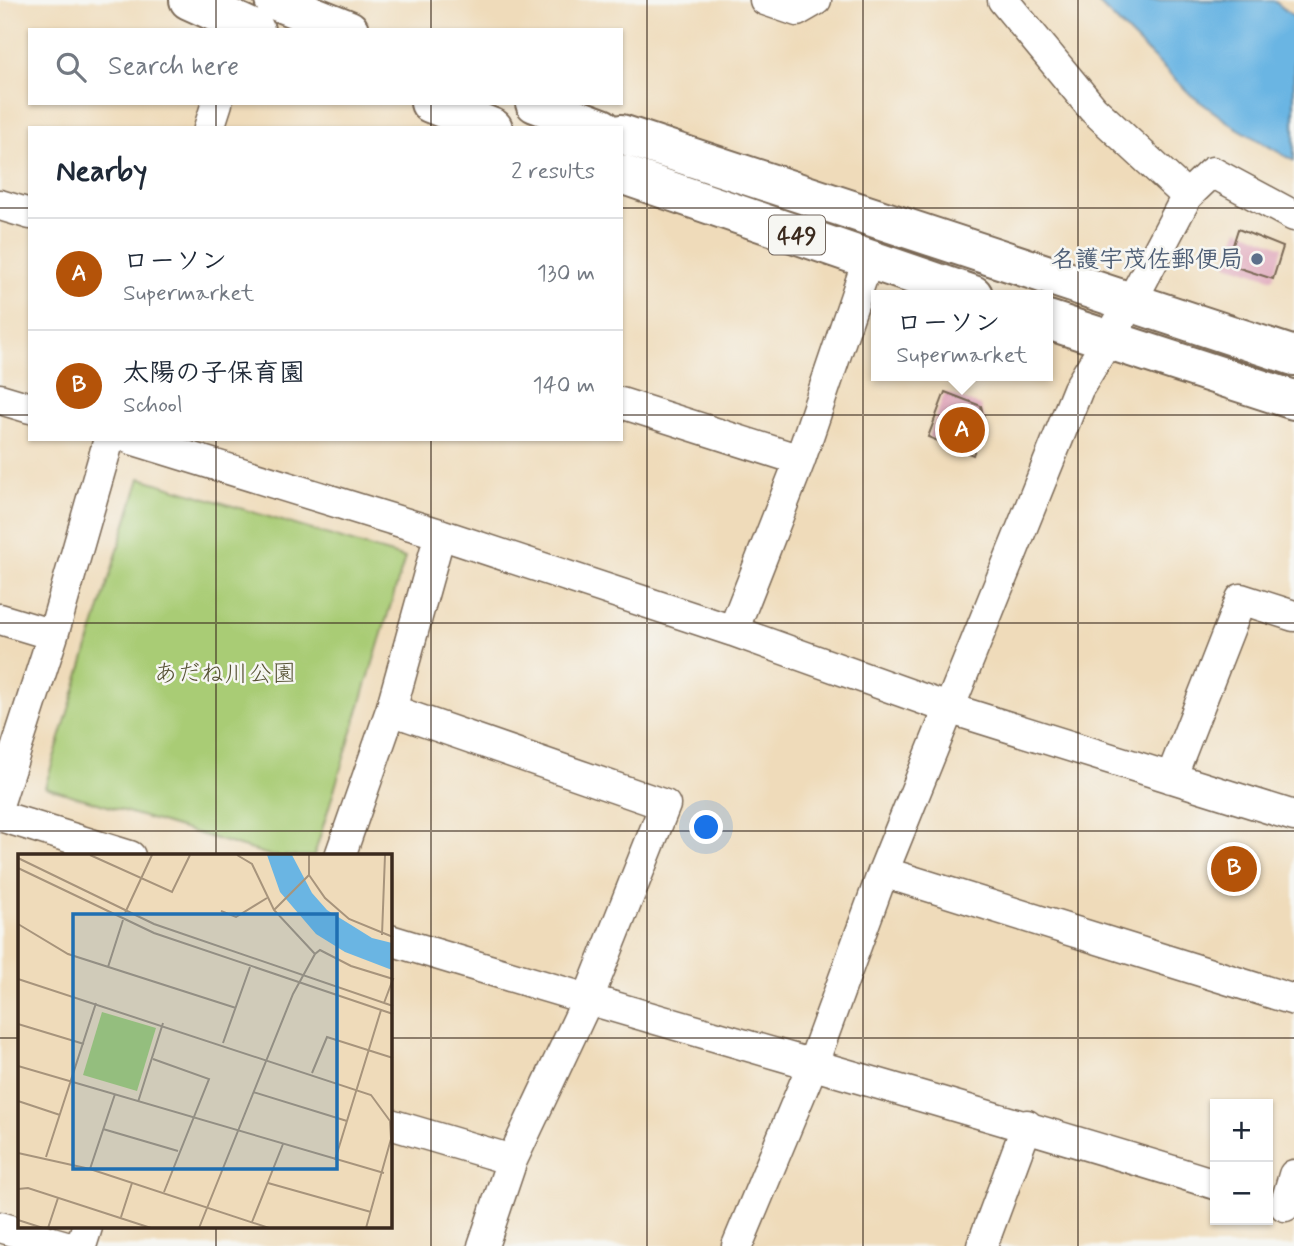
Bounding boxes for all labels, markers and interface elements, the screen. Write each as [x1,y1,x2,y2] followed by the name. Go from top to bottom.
[28,28,623,105] search box
[52,48,90,86] icon: search
[108,50,239,84] text: Search here
[56,152,147,191] text: Nearby
[511,157,595,187] text: 2 results
[769,216,825,254] road number: 449
[123,245,227,279] text: ローソン
[1051,245,1243,276] place label: 名護宇茂佐郵便局
[1249,251,1265,267] marker: 名護宇茂佐郵便局
[71,259,87,289] text: A
[537,259,595,289] text: 130 m
[123,279,254,309] text: Supermarket
[871,290,1053,381] popup
[896,307,1000,341] text: ローソン
[896,341,1028,371] text: Supermarket
[123,357,305,391] text: 太陽の子保育園
[72,371,86,401] text: B
[532,371,595,401] text: 140 m
[123,391,183,421] text: School
[939,404,985,456] pin: A
[153,659,297,690] park label: あだね川公園
[689,810,723,844] your location
[1211,843,1257,895] pin: B
[18,854,392,1228] inset map
[1210,1099,1273,1225] map controls
[1210,1099,1273,1162] button: +
[1210,1162,1273,1225] button: −

